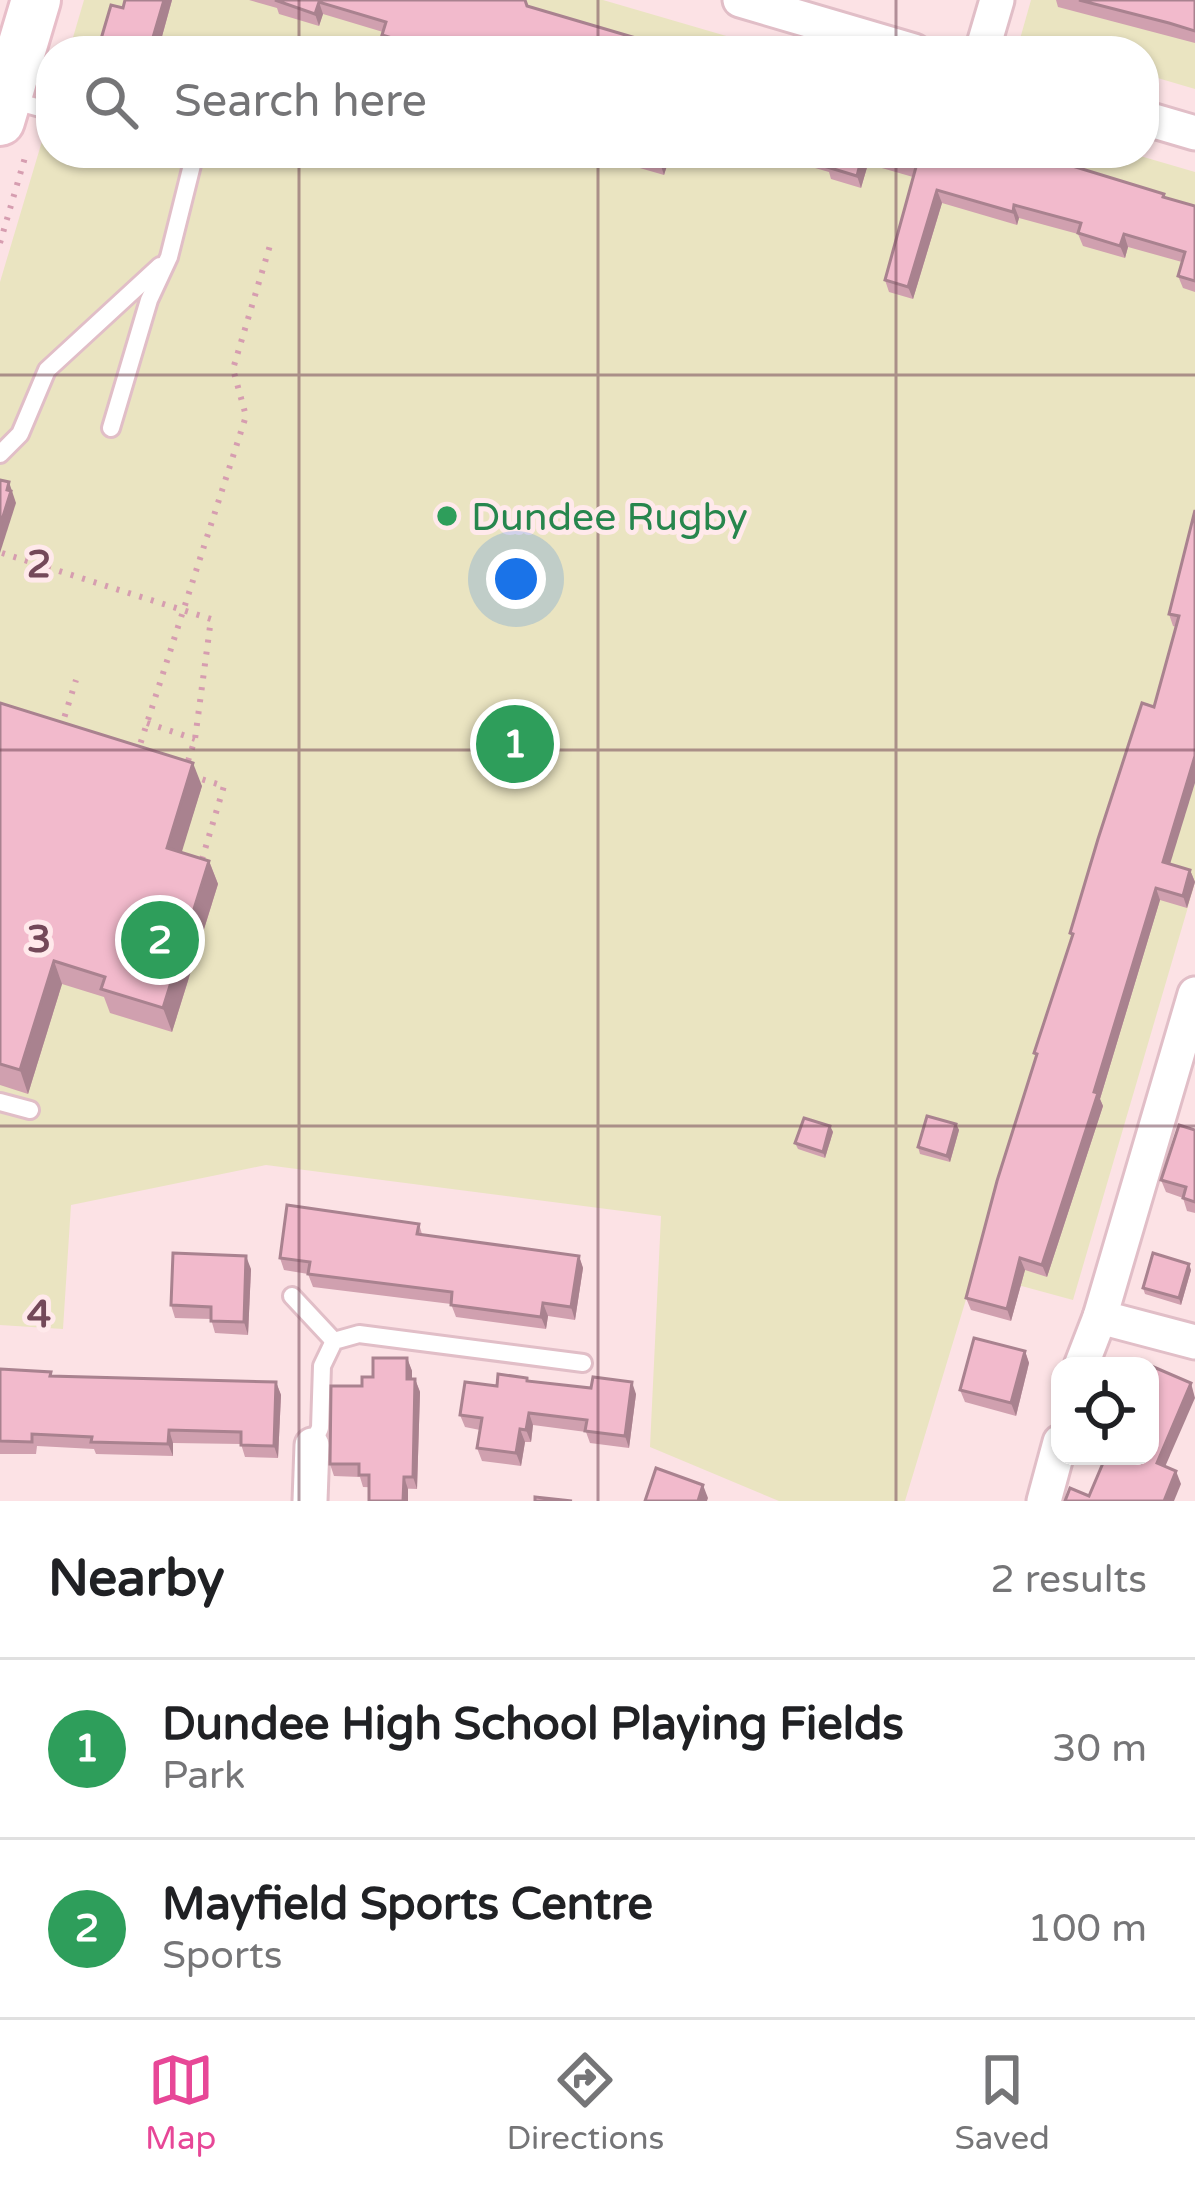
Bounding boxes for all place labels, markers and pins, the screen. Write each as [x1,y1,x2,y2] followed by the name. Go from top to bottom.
[471,494,748,541] place label: Dundee Rugby
[434,503,460,529] marker: Dundee Rugby
[476,699,554,789] pin: 1
[121,895,199,985] pin: 2

